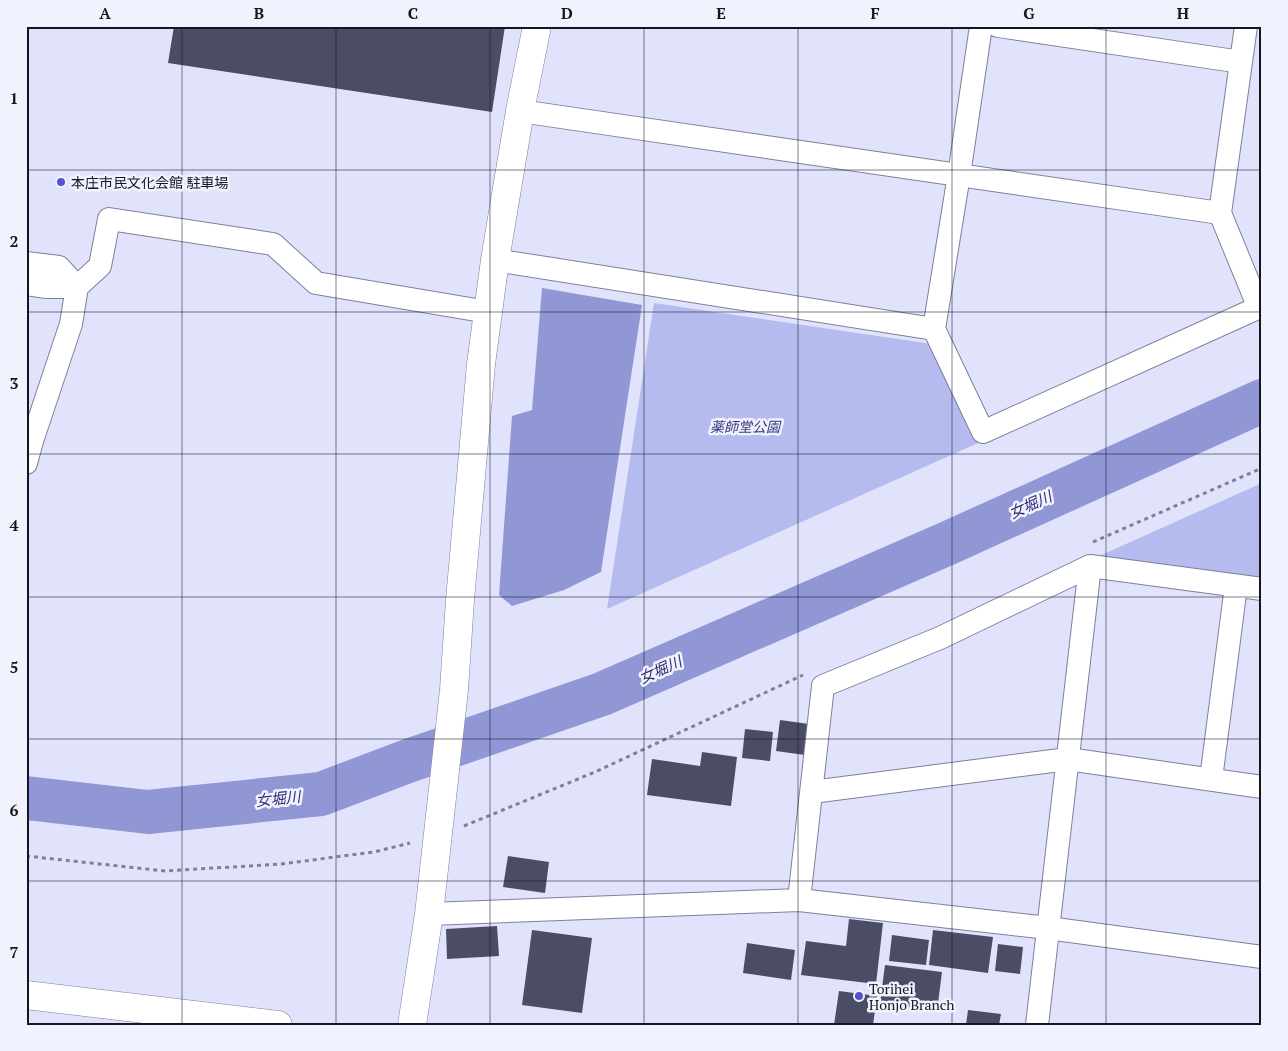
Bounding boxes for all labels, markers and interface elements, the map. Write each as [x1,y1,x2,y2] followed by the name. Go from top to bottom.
[99,2,111,24] text: A
[254,2,264,24] text: B
[408,2,418,24] text: C
[561,2,573,24] text: D
[716,2,726,24] text: E
[870,2,880,24] text: F
[1023,2,1035,24] text: G
[1177,2,1189,24] text: H
[9,87,19,109] text: 1
[71,173,228,192] place label: 本庄市民文化会館 駐車場
[55,176,67,188] marker: 本庄市民文化会館 駐車場
[9,230,19,252] text: 2
[9,372,19,394] text: 3
[710,417,782,436] park label: 薬師堂公園
[1005,485,1056,522] water label: 女堀川
[9,514,19,536] text: 4
[635,650,686,687] water label: 女堀川
[9,656,19,678] text: 5
[255,785,303,810] water label: 女堀川
[9,799,19,821] text: 6
[9,941,19,963] text: 7
[869,979,955,1014] place label: Torihei Honjo Branch
[853,990,865,1002] marker: Torihei Honjo Branch

